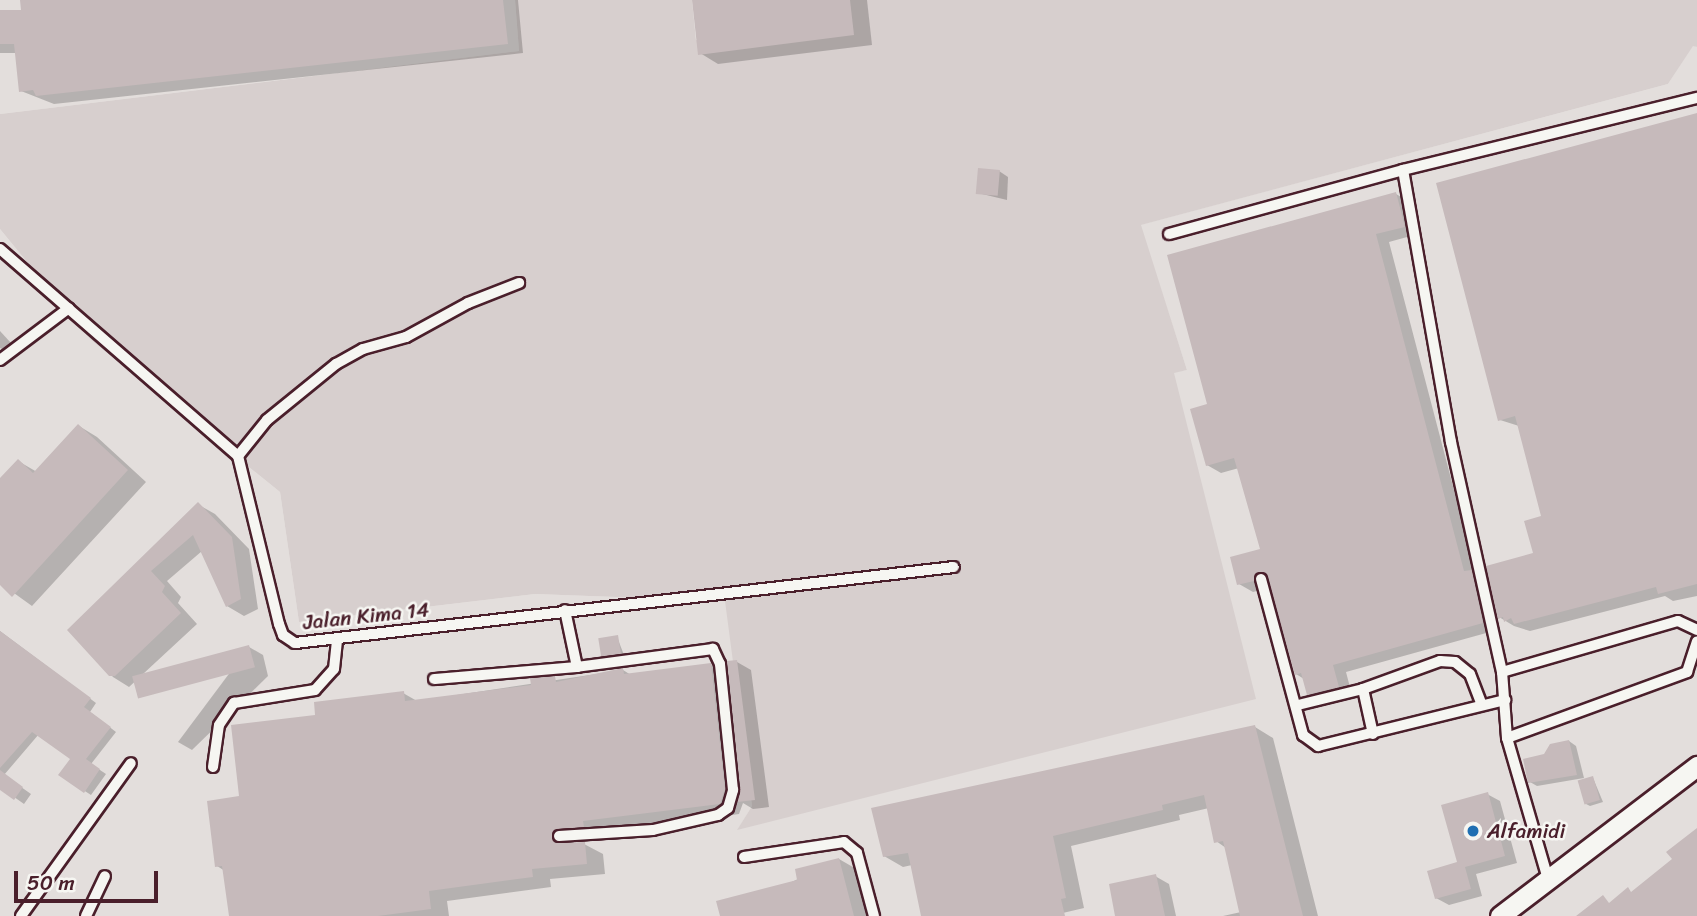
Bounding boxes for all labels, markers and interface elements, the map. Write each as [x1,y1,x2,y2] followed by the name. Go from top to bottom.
[302,597,430,635] street label: Jalan Kima 14
[1487,818,1565,844] place label: Alfamidi
[1465,823,1481,839] marker: Alfamidi
[18,856,161,900] scale bar
[27,864,75,902] text: 50 m

